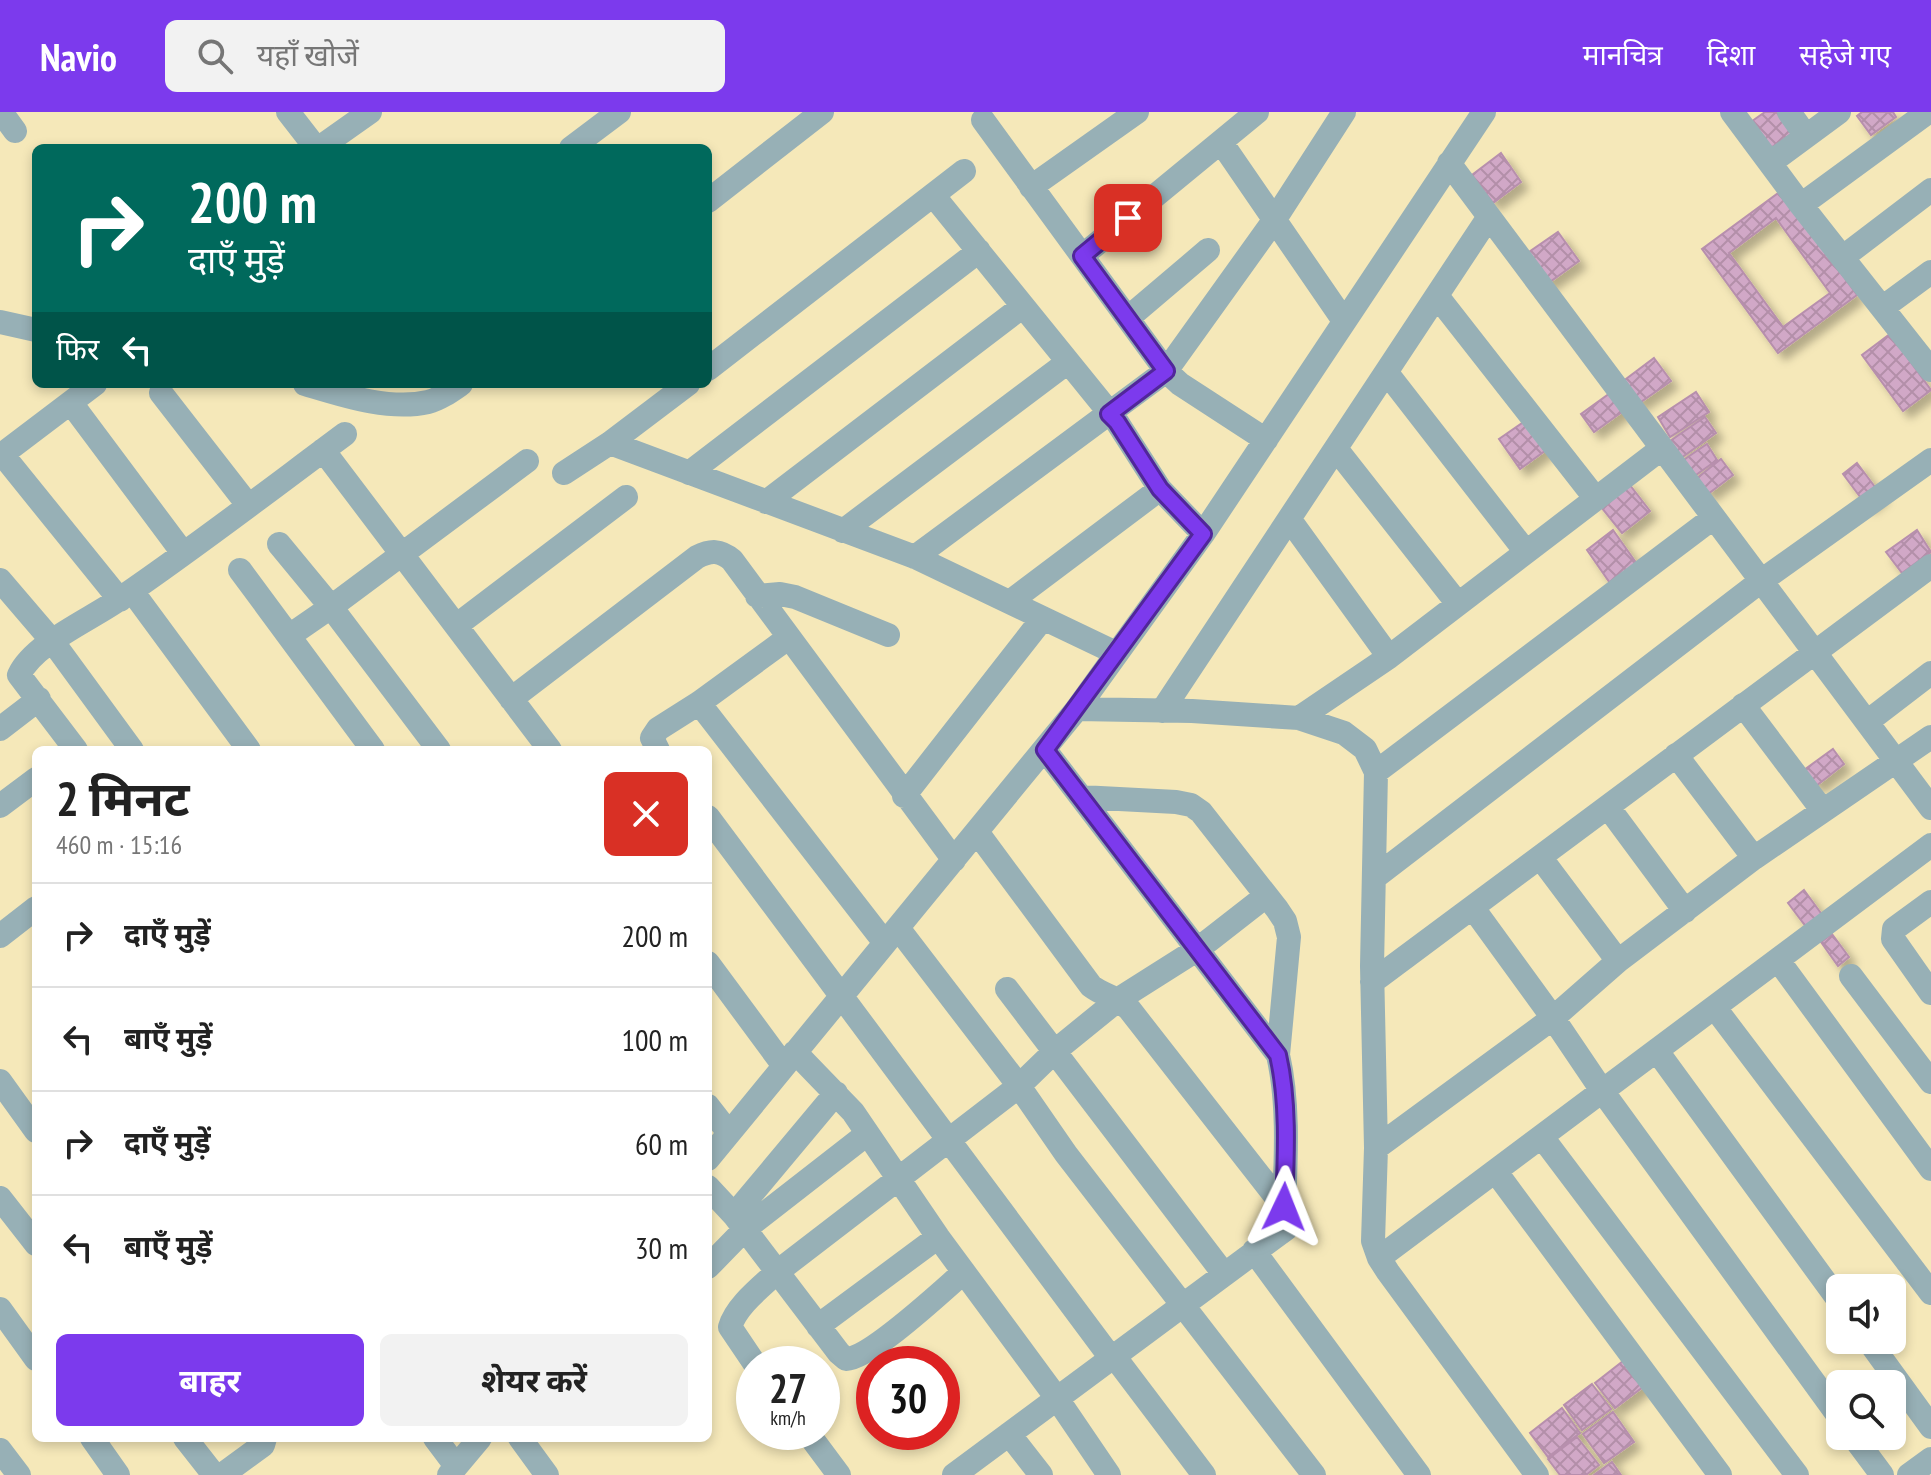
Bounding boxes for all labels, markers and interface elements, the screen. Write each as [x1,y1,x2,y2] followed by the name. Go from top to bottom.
[165,20,725,92] search box
[40,32,117,81] text: Navio
[193,34,237,78] icon: search
[257,35,359,74] text: यहाँ खोजें
[1583,36,1663,73] text: मानचित्र
[1707,36,1755,73] text: दिशा
[1799,36,1891,73] text: सहेजे गए
[188,166,317,238] text: 200 m
[56,176,160,280] icon: right
[1094,184,1162,252] pin
[1106,196,1150,240] icon: arrive
[188,236,285,283] text: दाएँ मुड़ें
[115,328,159,372] icon: left
[56,329,99,368] text: फिर
[56,767,190,829] text: 2 मिनट
[604,772,688,856] button: close
[56,828,182,861] text: 460 m · 15:16
[56,913,100,957] icon: right
[124,914,211,953] text: दाएँ मुड़ें
[622,916,688,955] text: 200 m
[56,1017,100,1061] icon: left
[124,1018,212,1057] text: बाएँ मुड़ें
[622,1020,688,1059] text: 100 m
[56,1121,100,1165] icon: right
[124,1122,211,1161] text: दाएँ मुड़ें
[635,1124,688,1163] text: 60 m
[1242,1165,1326,1249] position arrow
[56,1225,100,1269] icon: left
[124,1226,212,1265] text: बाएँ मुड़ें
[635,1228,688,1267] text: 30 m
[1826,1274,1906,1450] map controls
[1826,1274,1906,1354] button: sound
[56,1334,364,1426] button: बाहर
[380,1334,688,1426] button: शेयर करें
[856,1346,960,1450] speed limit sign: 30
[769,1362,807,1414] text: 27
[1826,1370,1906,1450] button: search
[770,1405,806,1431] text: km/h

